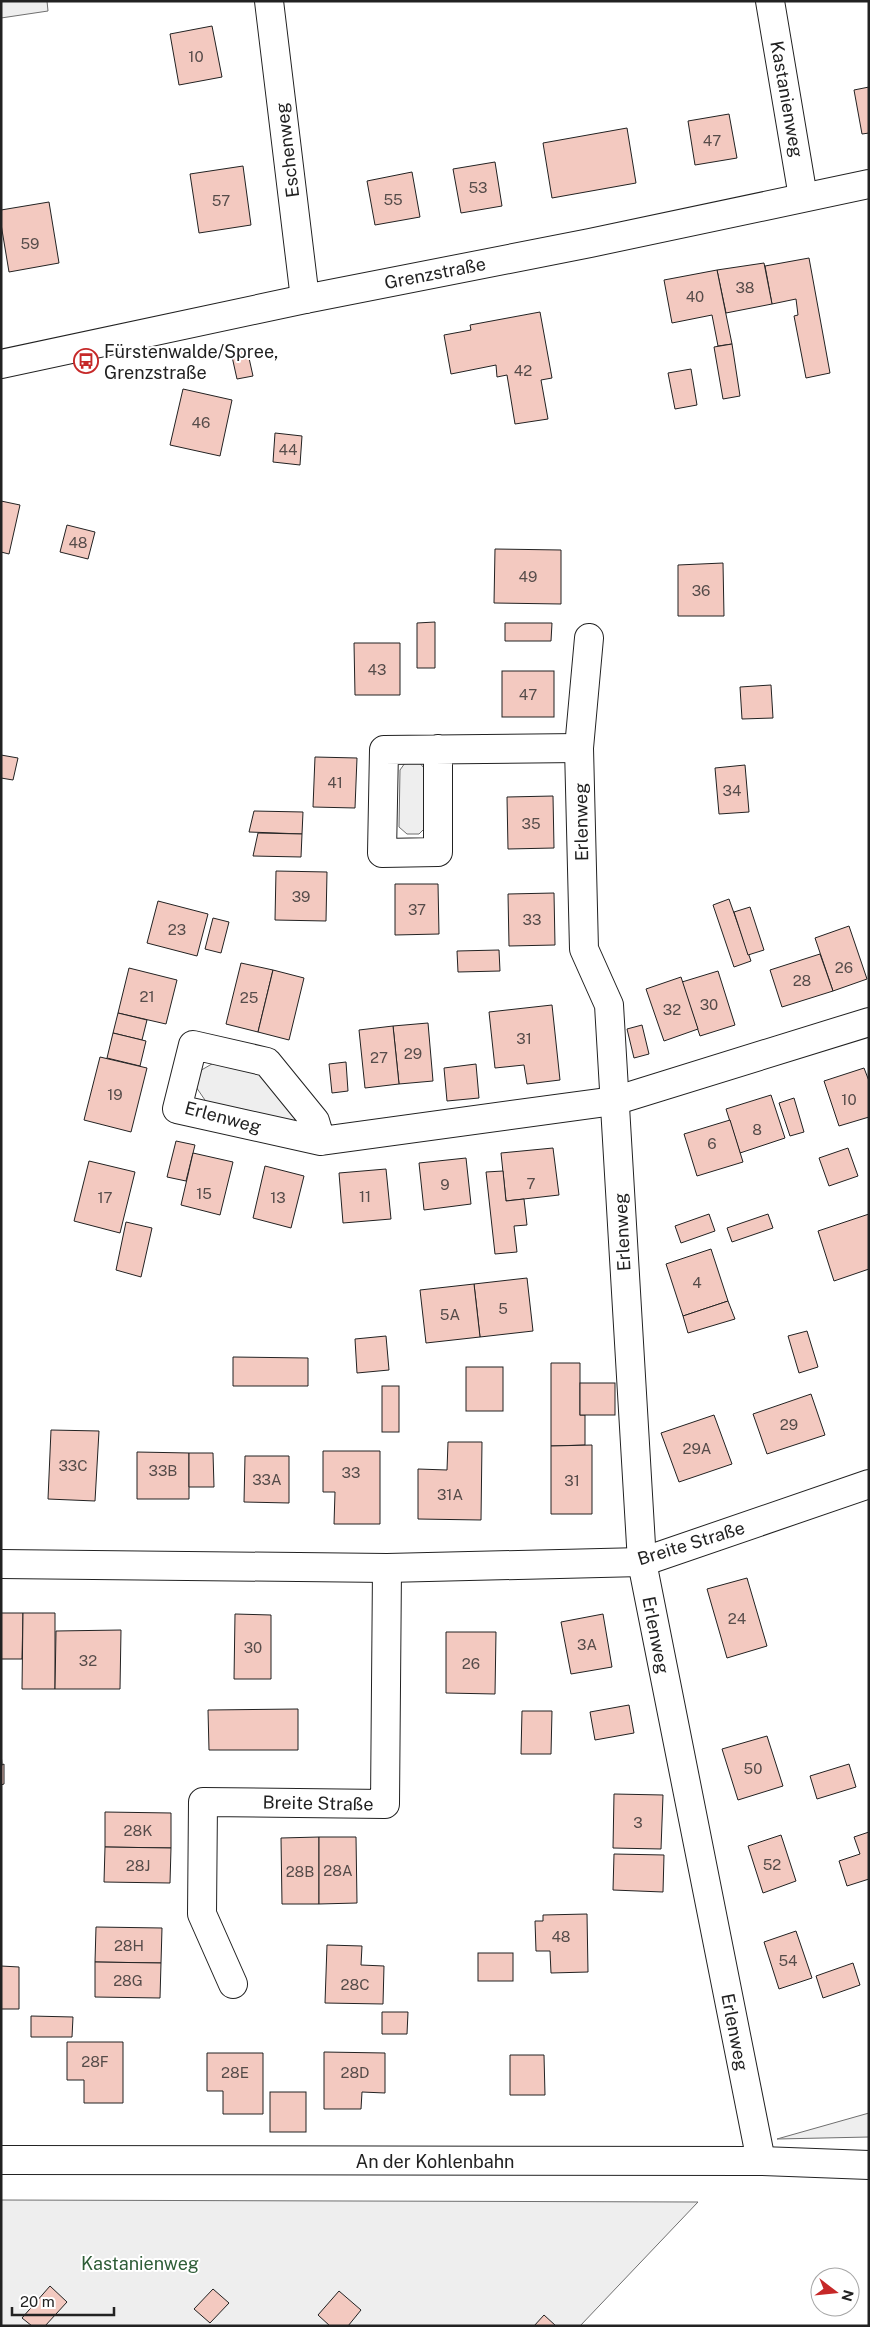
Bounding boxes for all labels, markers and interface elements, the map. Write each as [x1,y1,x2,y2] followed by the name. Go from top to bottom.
[766,39,808,159] street label: Kastanienweg
[188,48,204,65] house number: 10
[271,101,303,199] street label: Eschenweg
[703,132,721,149] house number: 47
[468,179,488,196] house number: 53
[383,191,403,208] house number: 55
[212,192,230,209] house number: 57
[21,235,39,252] house number: 59
[383,253,487,293] street label: Grenzstraße
[735,279,755,296] house number: 38
[686,288,704,305] house number: 40
[104,341,278,383] place label: Fürstenwalde/Spree, Grenzstraße
[73,348,99,374] bus stop icon: Fürstenwalde/Spree, Grenzstraße
[514,362,532,379] house number: 42
[192,414,210,431] house number: 46
[279,441,297,458] house number: 44
[68,534,88,551] house number: 48
[519,568,537,585] house number: 49
[692,582,710,599] house number: 36
[368,661,386,678] house number: 43
[519,686,537,703] house number: 47
[327,774,343,791] house number: 41
[723,782,741,799] house number: 34
[570,783,592,861] street label: Erlenweg
[521,815,541,832] house number: 35
[292,888,310,905] house number: 39
[408,901,426,918] house number: 37
[523,911,541,928] house number: 33
[168,921,186,938] house number: 23
[835,959,853,976] house number: 26
[793,972,811,989] house number: 28
[139,988,155,1005] house number: 21
[240,989,258,1006] house number: 25
[700,996,718,1013] house number: 30
[663,1001,681,1018] house number: 32
[516,1030,532,1047] house number: 31
[404,1045,422,1062] house number: 29
[370,1049,388,1066] house number: 27
[107,1086,123,1103] house number: 19
[841,1091,857,1108] house number: 10
[182,1097,264,1137] street label: Erlenweg
[752,1121,762,1138] house number: 8
[707,1135,717,1152] house number: 6
[526,1175,536,1192] house number: 7
[440,1176,450,1193] house number: 9
[196,1185,212,1202] house number: 15
[359,1188,371,1205] house number: 11
[97,1189,113,1206] house number: 17
[270,1189,286,1206] house number: 13
[609,1192,635,1272] street label: Erlenweg
[692,1274,702,1291] house number: 4
[498,1300,508,1317] house number: 5
[440,1306,460,1323] house number: 5A
[780,1416,798,1433] house number: 29
[683,1440,712,1457] house number: 29A
[58,1457,88,1474] house number: 33C
[149,1462,177,1479] house number: 33B
[342,1464,360,1481] house number: 33
[252,1471,282,1488] house number: 33A
[564,1472,580,1489] house number: 31
[437,1486,463,1503] house number: 31A
[635,1517,747,1569] street label: Breite Straße
[638,1594,674,1676] street label: Erlenweg
[728,1610,746,1627] house number: 24
[577,1636,597,1653] house number: 3A
[244,1639,262,1656] house number: 30
[79,1652,97,1669] house number: 32
[462,1655,480,1672] house number: 26
[744,1760,762,1777] house number: 50
[262,1792,374,1814] street label: Breite Straße
[633,1814,643,1831] house number: 3
[124,1822,152,1839] house number: 28K
[763,1856,781,1873] house number: 52
[126,1857,150,1874] house number: 28J
[323,1862,353,1879] house number: 28A
[286,1863,314,1880] house number: 28B
[551,1928,571,1945] house number: 48
[114,1937,144,1954] house number: 28H
[778,1952,798,1969] house number: 54
[113,1972,143,1989] house number: 28G
[341,1976,369,1993] house number: 28C
[717,1991,753,2073] street label: Erlenweg
[81,2053,109,2070] house number: 28F
[221,2064,249,2081] house number: 28E
[340,2064,370,2081] house number: 28D
[356,2151,514,2172] street label: An der Kohlenbahn
[81,2253,199,2274] park label: Kastanienweg
[810,2267,860,2317] north arrow
[12,2284,115,2316] scale bar
[838,2288,857,2303] text: N
[20,2293,55,2310] text: 20 m

